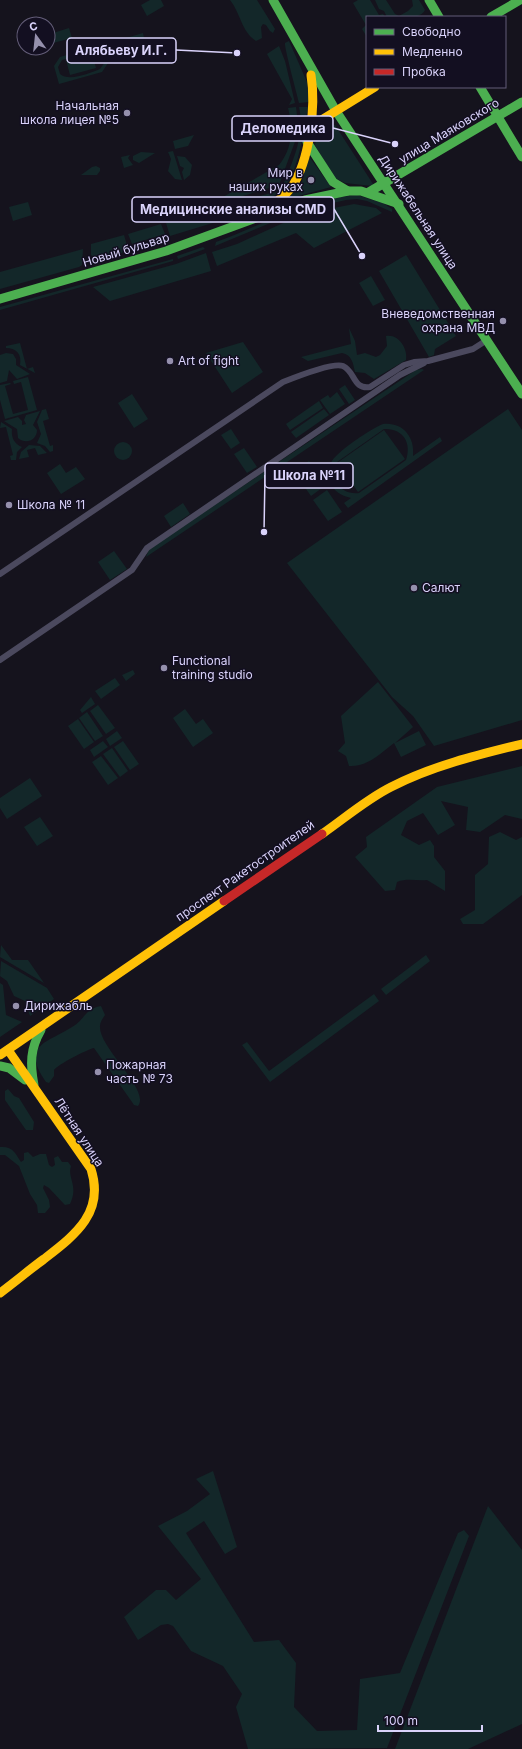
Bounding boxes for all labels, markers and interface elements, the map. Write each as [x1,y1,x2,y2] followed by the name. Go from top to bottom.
[16,16,56,56] north arrow
[366,16,506,88] legend
[28,19,39,34] text: С
[402,24,461,39] text: Свободно
[67,38,176,63] callout: Алябьеву И.Г.
[75,42,167,58] text: Алябьеву И.Г.
[402,44,463,59] text: Медленно
[402,64,446,79] text: Пробка
[396,95,502,166] street label: улица Маяковского
[20,98,119,127] place label: Начальная школа лицея №5
[122,108,132,118] marker: Начальная школа лицея №5
[232,116,333,141] callout: Деломедика
[240,120,326,136] text: Деломедика
[376,152,461,272] street label: Дирижабельная улица
[229,165,303,194] place label: Мир в наших руках
[306,175,316,185] marker: Мир в наших руках
[132,197,334,222] callout: Медицинские анализы CMD
[140,201,326,217] text: Медицинские анализы CMD
[81,229,171,270] street label: Новый бульвар
[381,306,495,335] place label: Вневедомственная охрана МВД
[498,316,508,326] marker: Вневедомственная охрана МВД
[178,353,239,368] place label: Art of fight
[165,356,175,366] marker: Art of fight
[265,463,353,488] callout: Школа №11
[273,467,345,483] text: Школа №11
[17,497,85,512] place label: Школа № 11
[4,500,14,510] marker: Школа № 11
[422,580,461,595] place label: Салют
[409,583,419,593] marker: Салют
[172,653,253,682] place label: Functional training studio
[159,663,169,673] marker: Functional training studio
[172,817,317,924] street label: проспект Ракетостроителей
[24,998,93,1013] place label: Дирижабль
[11,1001,21,1011] marker: Дирижабль
[106,1057,173,1086] place label: Пожарная часть № 73
[93,1067,103,1077] marker: Пожарная часть № 73
[51,1094,107,1169] street label: Лётная улица
[378,1707,482,1733] scale bar
[384,1713,418,1728] text: 100 m

